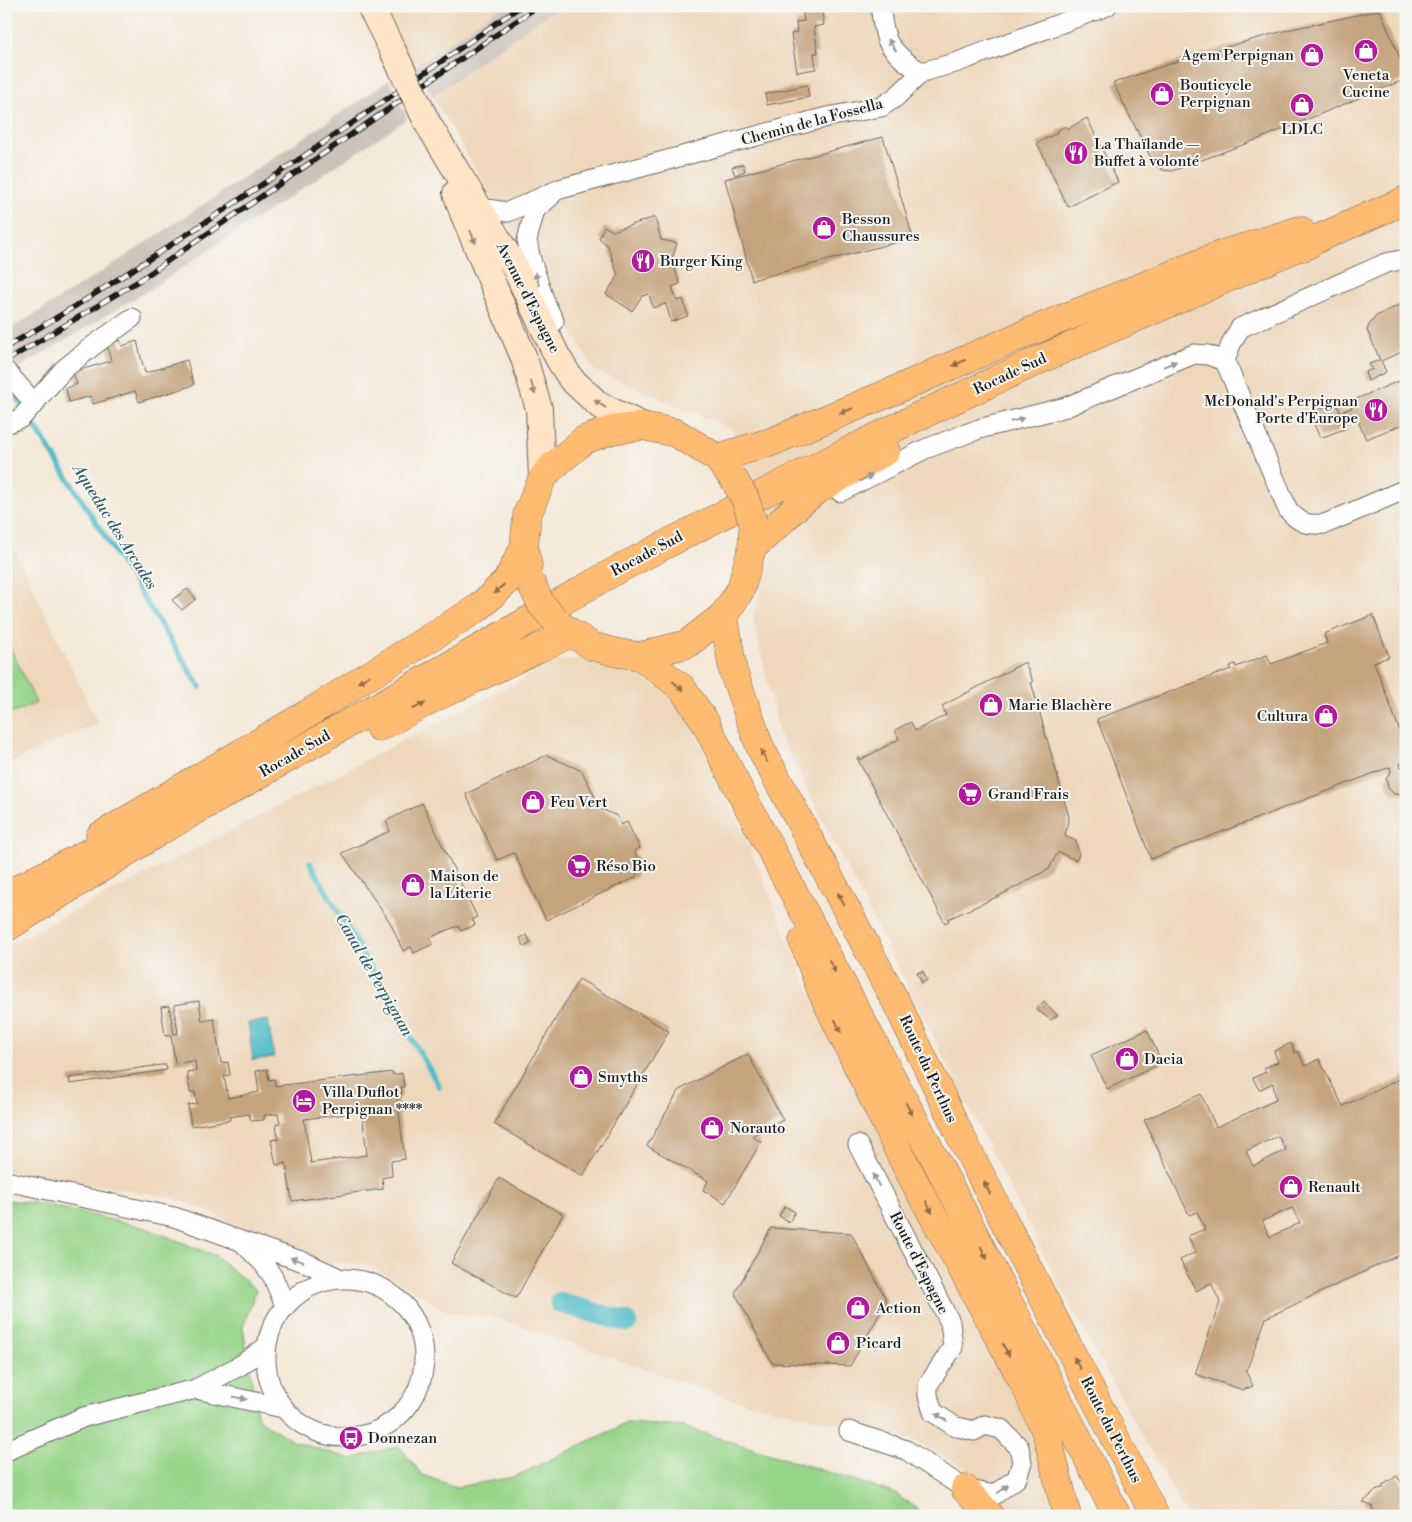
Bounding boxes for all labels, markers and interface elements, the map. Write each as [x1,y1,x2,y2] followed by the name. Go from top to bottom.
[887,38,897,52] one-way arrow
[1353,38,1379,64] shop icon: Veneta Cucine
[1299,42,1325,68] shop icon: Agem Perpignan
[1180,46,1294,65] place label: Agem Perpignan
[1342,66,1390,102] place label: Veneta Cucine
[1179,76,1252,112] place label: Bouticycle Perpignan
[1149,81,1175,107] shop icon: Bouticycle Perpignan
[1289,92,1315,118] shop icon: LDLC
[739,94,885,150] street label: Chemin de la Fossella
[1281,120,1323,139] place label: LDLC
[1093,135,1200,171] place label: La Thaïlande — Buffet à volonté
[1063,140,1089,166] restaurant icon: La Thaïlande — Buffet à volonté
[841,210,920,246] place label: Besson Chaussures
[811,215,837,241] shop icon: Besson Chaussures
[470,230,478,244] one-way arrow
[491,238,564,357] street label: Avenue d'Espagne
[630,248,656,274] restaurant icon: Burger King
[659,252,743,271] place label: Burger King
[533,271,540,286] one-way arrow
[970,349,1050,399] street label: Rocade Sud
[1162,359,1177,367] one-way arrow
[952,360,966,368] one-way arrow
[530,381,537,396] one-way arrow
[1204,392,1358,428] place label: McDonald's Perpignan Porte d'Europe
[1363,397,1389,423] restaurant icon: McDonald's Perpignan Porte d'Europe
[593,399,606,409] one-way arrow
[838,407,853,415] one-way arrow
[1010,416,1025,424] one-way arrow
[67,459,161,593] water label: Aqueduc des Arcades
[859,474,874,482] one-way arrow
[608,527,687,581] street label: Rocade Sud
[493,583,505,595] one-way arrow
[357,674,370,684] one-way arrow
[672,681,685,692] one-way arrow
[978,692,1004,718] shop icon: Marie Blachère
[1008,696,1112,715] place label: Marie Blachère
[412,702,426,710] one-way arrow
[1313,703,1339,729] shop icon: Cultura
[1257,707,1308,726] place label: Cultura
[256,726,334,782] street label: Rocade Sud
[760,749,769,763] one-way arrow
[957,781,983,807] supermarket icon: Grand Frais
[988,785,1069,804] place label: Grand Frais
[520,789,546,815] shop icon: Feu Vert
[550,793,608,812] place label: Feu Vert
[566,853,592,879] supermarket icon: Réso Bio
[596,857,656,876] place label: Réso Bio
[430,867,499,903] place label: Maison de la Literie
[400,872,426,898] shop icon: Maison de la Literie
[837,892,845,906] one-way arrow
[331,910,418,1041] water label: Canal de Perpignan
[828,959,837,973] one-way arrow
[895,1012,961,1126] street label: Route du Perthus
[834,1018,843,1033] one-way arrow
[1114,1046,1140,1072] shop icon: Dacia
[1144,1050,1184,1069] place label: Dacia
[568,1064,594,1090] shop icon: Smyths
[598,1068,648,1087] place label: Smyths
[321,1083,423,1119] place label: Villa Duflot Perpignan ****
[291,1088,317,1114] hotel icon: Villa Duflot Perpignan ****
[904,1103,913,1116] one-way arrow
[699,1115,725,1141] shop icon: Norauto
[730,1119,786,1138] place label: Norauto
[872,1173,880,1188] one-way arrow
[1278,1174,1304,1200] shop icon: Renault
[1308,1178,1361,1197] place label: Renault
[983,1181,991,1195] one-way arrow
[924,1200,933,1213] one-way arrow
[885,1209,953,1317] street label: Route d'Espagne
[980,1246,988,1261] one-way arrow
[289,1256,304,1263] one-way arrow
[845,1295,871,1321] shop icon: Action
[875,1299,921,1318] place label: Action
[825,1330,851,1356] shop icon: Picard
[856,1334,902,1353] place label: Picard
[1002,1342,1010,1357] one-way arrow
[1073,1356,1081,1371] one-way arrow
[1076,1374,1146,1486] street label: Route du Perthus
[232,1394,248,1402] one-way arrow
[934,1413,948,1422] one-way arrow
[338,1425,364,1451] bus stop icon: Donnezan
[368,1429,437,1448] place label: Donnezan
[996,1483,1009,1494] one-way arrow

